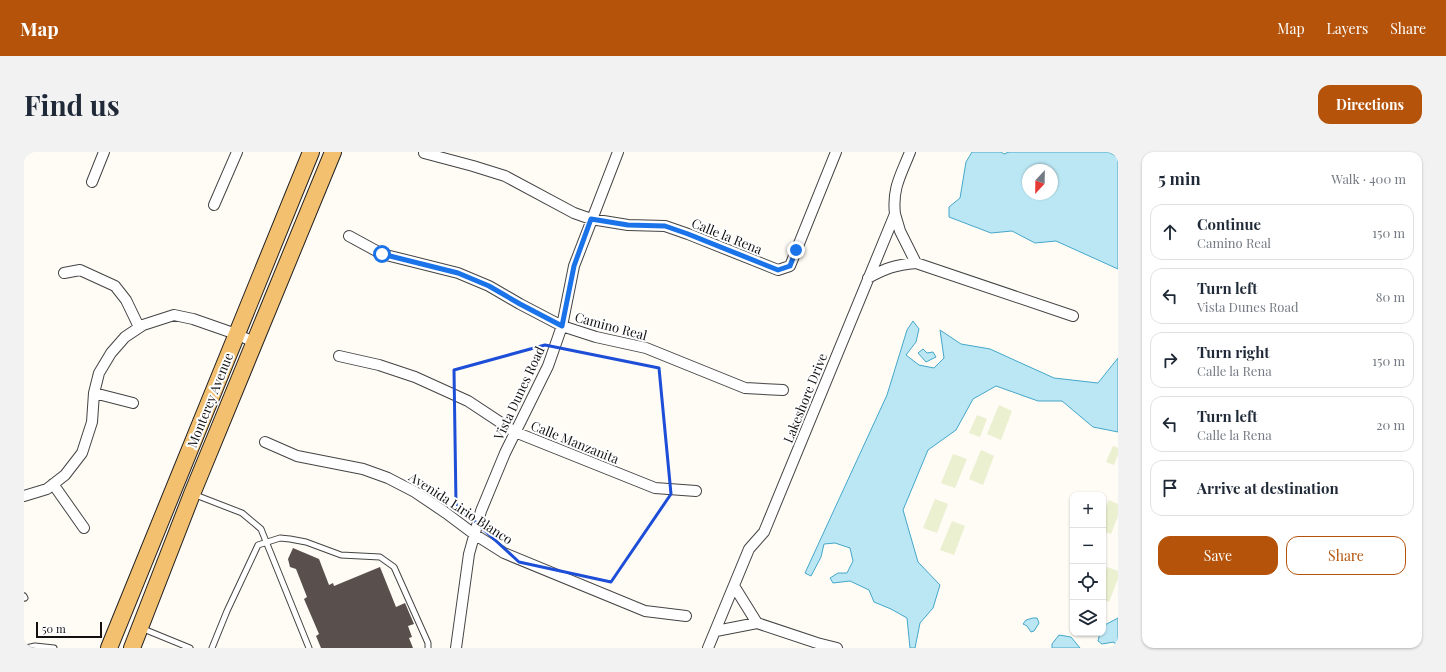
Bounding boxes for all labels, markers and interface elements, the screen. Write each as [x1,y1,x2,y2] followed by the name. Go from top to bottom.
[20,15,59,41] text: Map
[1277,19,1305,38] text: Map
[1327,19,1368,38] text: Layers
[1390,19,1426,38] text: Share
[1318,85,1422,124] button: Directions
[24,86,120,123] text: Find us
[1022,164,1058,200] north arrow
[1158,167,1201,189] text: 5 min
[1331,170,1406,187] text: Walk · 400 m
[689,214,765,258] street label: Calle la Rena
[1197,214,1261,234] text: Continue
[1159,221,1181,243] icon: ahead
[1372,224,1405,241] text: 150 m
[1197,234,1271,251] text: Camino Real
[787,241,805,259] route end
[373,245,391,263] route start
[1197,278,1258,298] text: Turn left
[1159,285,1181,307] icon: left
[1376,288,1405,305] text: 80 m
[1197,298,1299,315] text: Vista Dunes Road
[573,308,649,343] street label: Camino Real
[1197,342,1270,362] text: Turn right
[489,343,548,443] street label: Vista Dunes Road
[183,349,236,450] street label: Monterey Avenue
[1159,349,1181,371] icon: right
[779,350,830,445] street label: Lakeshore Drive
[1372,352,1405,369] text: 150 m
[1197,362,1272,379] text: Calle la Rena
[1197,406,1258,426] text: Turn left
[1159,413,1181,435] icon: left
[529,416,622,467] street label: Calle Manzanita
[1376,416,1405,433] text: 20 m
[1197,426,1272,443] text: Calle la Rena
[405,467,516,548] street label: Avenida Lirio Blanco
[1159,477,1181,499] icon: arrive
[1197,478,1339,498] text: Arrive at destination
[1070,492,1106,636] map controls
[1070,492,1106,528] button: +
[1070,528,1106,564] button: −
[1158,536,1278,575] button: Save
[1286,536,1406,575] button: Share
[1070,564,1106,600] button: locate
[1070,600,1106,636] button: layers
[36,620,102,639] scale bar
[42,621,66,636] text: 50 m

